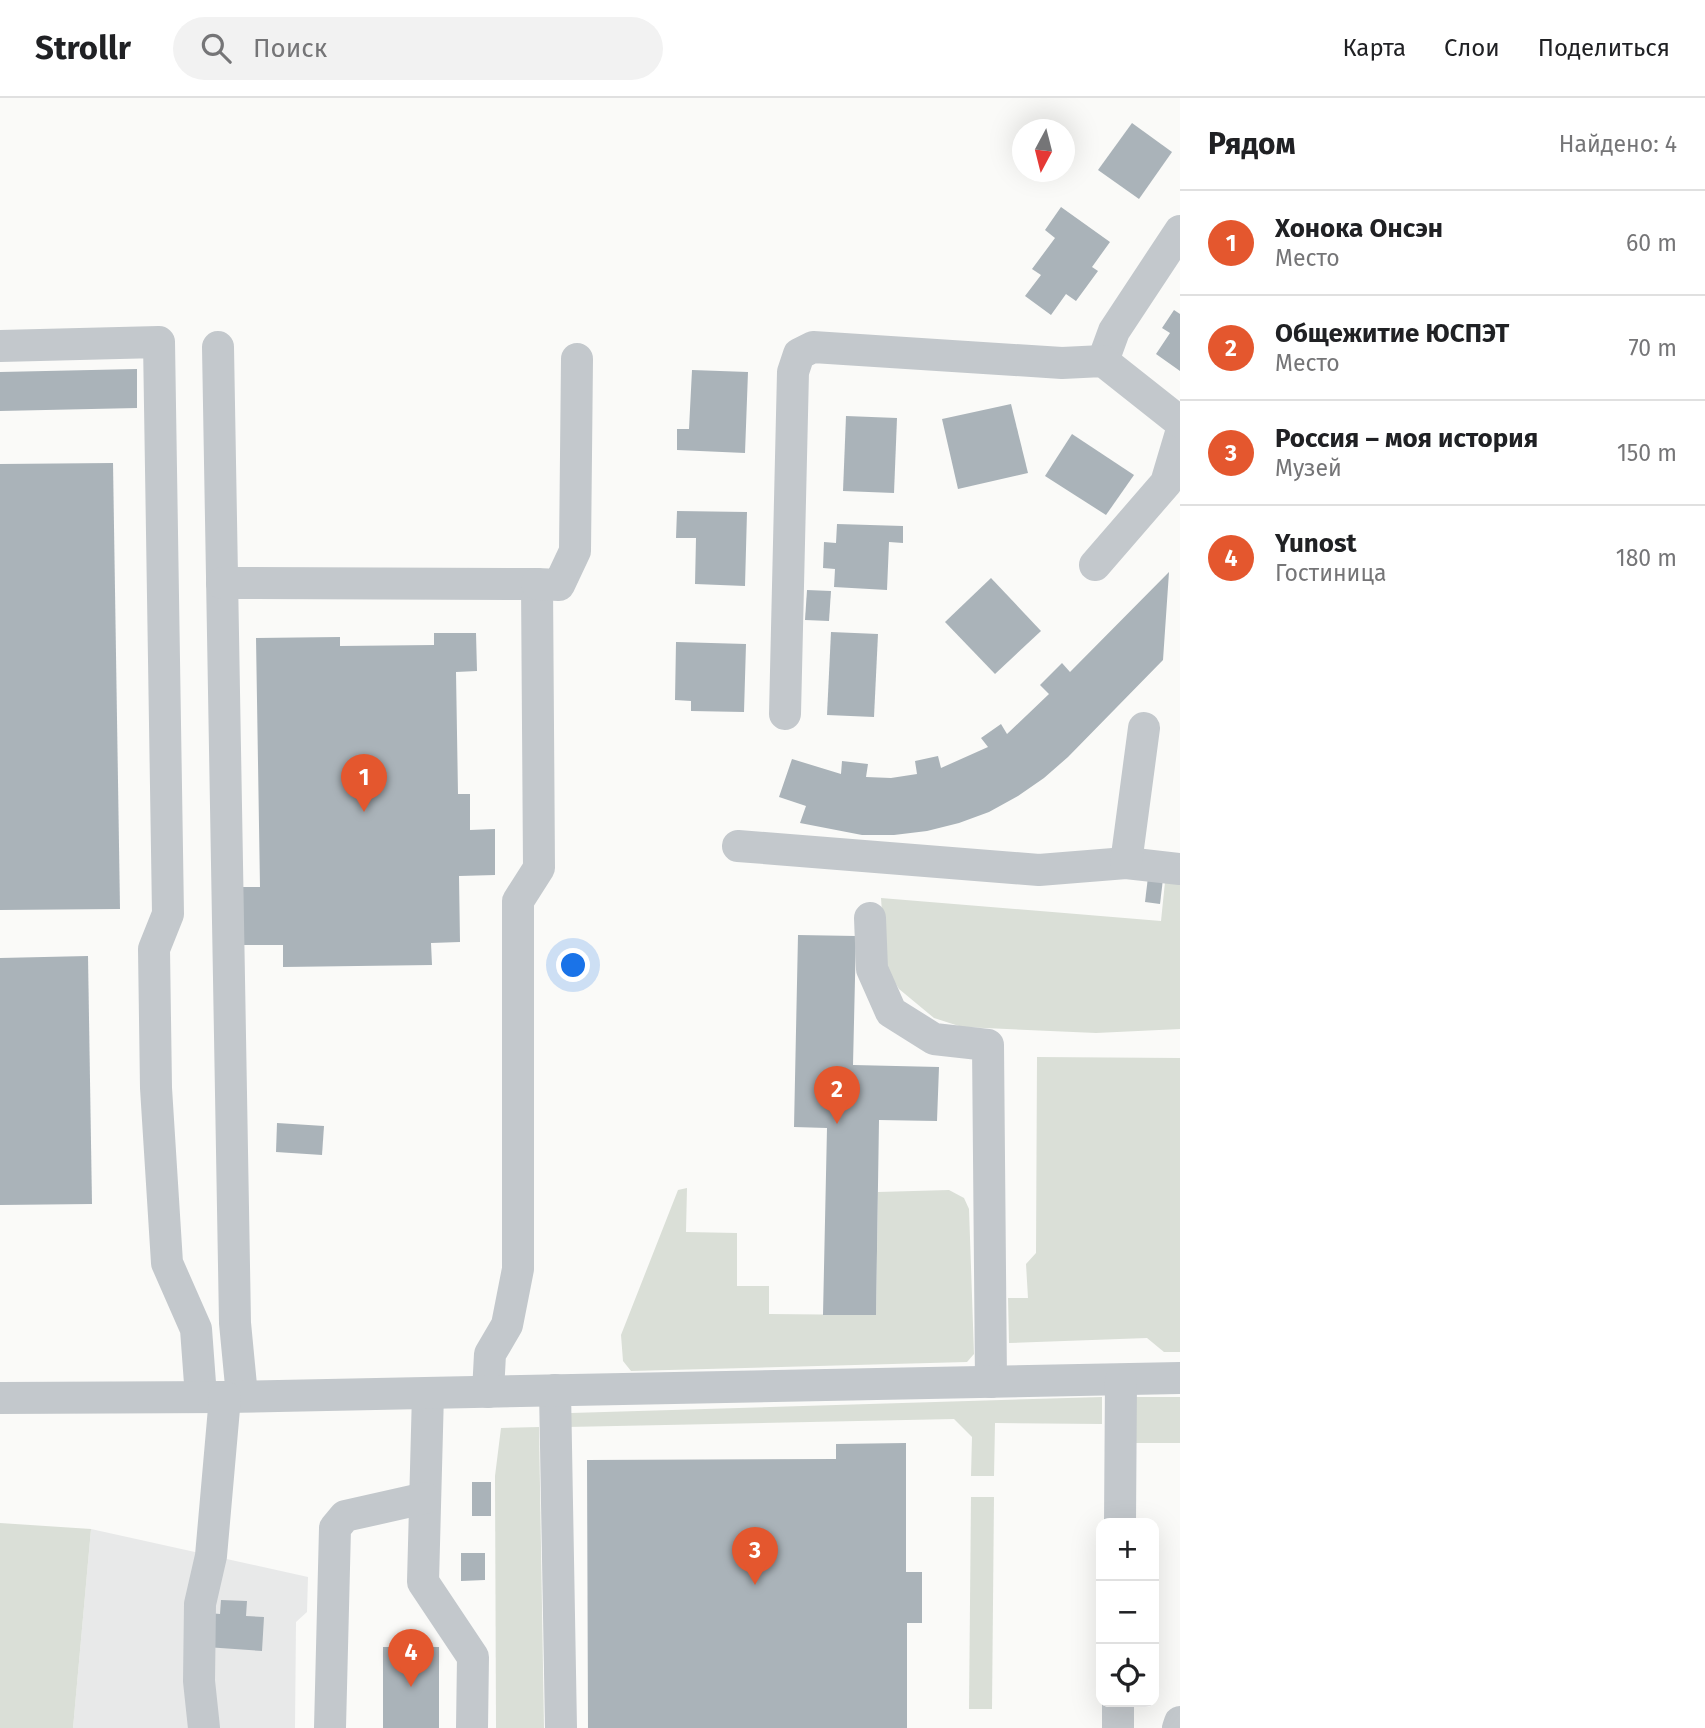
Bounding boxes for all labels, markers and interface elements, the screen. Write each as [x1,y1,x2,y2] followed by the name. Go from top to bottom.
[173,17,663,80] search box
[35,28,131,68] text: Strollr
[197,29,235,67] icon: search
[253,33,327,64] text: Поиск
[1342,34,1406,62] text: Карта
[1444,34,1500,62] text: Слои
[1538,34,1670,62] text: Поделиться
[1012,119,1075,182] north arrow
[1208,126,1296,162] text: Рядом
[1559,130,1677,158] text: Найдено: 4
[1275,213,1443,244] text: Хонока Онсэн
[1226,229,1236,257] text: 1
[1626,229,1677,257] text: 60 m
[1275,244,1340,272] text: Место
[1275,318,1509,349] text: Общежитие ЮСПЭТ
[1225,334,1237,362] text: 2
[1628,334,1677,362] text: 70 m
[1275,349,1340,377] text: Место
[1275,423,1538,454] text: Россия – моя история
[1225,439,1237,467] text: 3
[1617,439,1677,467] text: 150 m
[1275,454,1342,482] text: Музей
[1275,528,1357,559] text: Yunost
[1225,544,1238,572] text: 4
[1616,544,1677,572] text: 180 m
[1275,559,1386,587] text: Гостиница
[341,754,387,812] pin: 1
[556,948,590,982] your location
[814,1066,860,1124] pin: 2
[1096,1518,1159,1707] map controls
[1096,1518,1159,1581] button: +
[732,1527,778,1585] pin: 3
[1096,1581,1159,1644] button: −
[388,1629,434,1687] pin: 4
[1096,1644,1159,1707] button: locate

